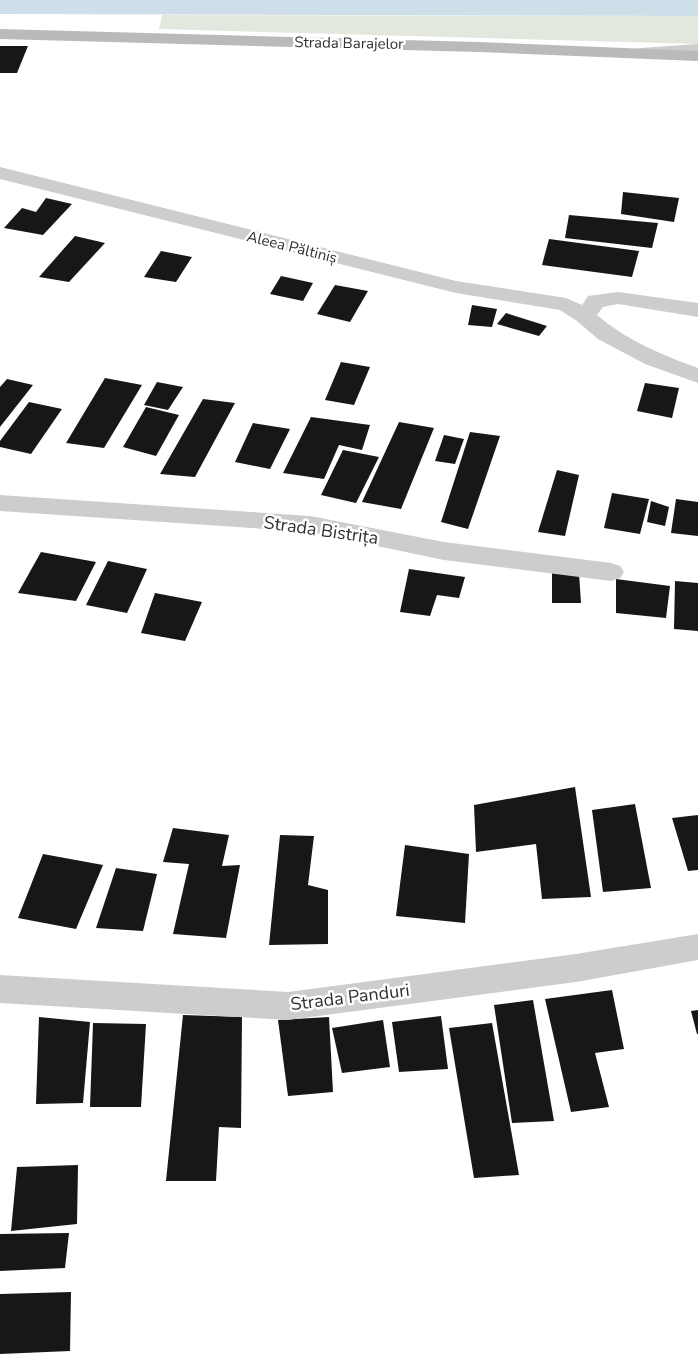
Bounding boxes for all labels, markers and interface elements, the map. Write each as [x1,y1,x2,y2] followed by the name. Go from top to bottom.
[294,32,404,54] street label: Strada Barajelor
[245,226,339,268] street label: Aleea Păltiniș
[262,510,380,550] street label: Strada Bistrița
[289,978,411,1016] street label: Strada Panduri

